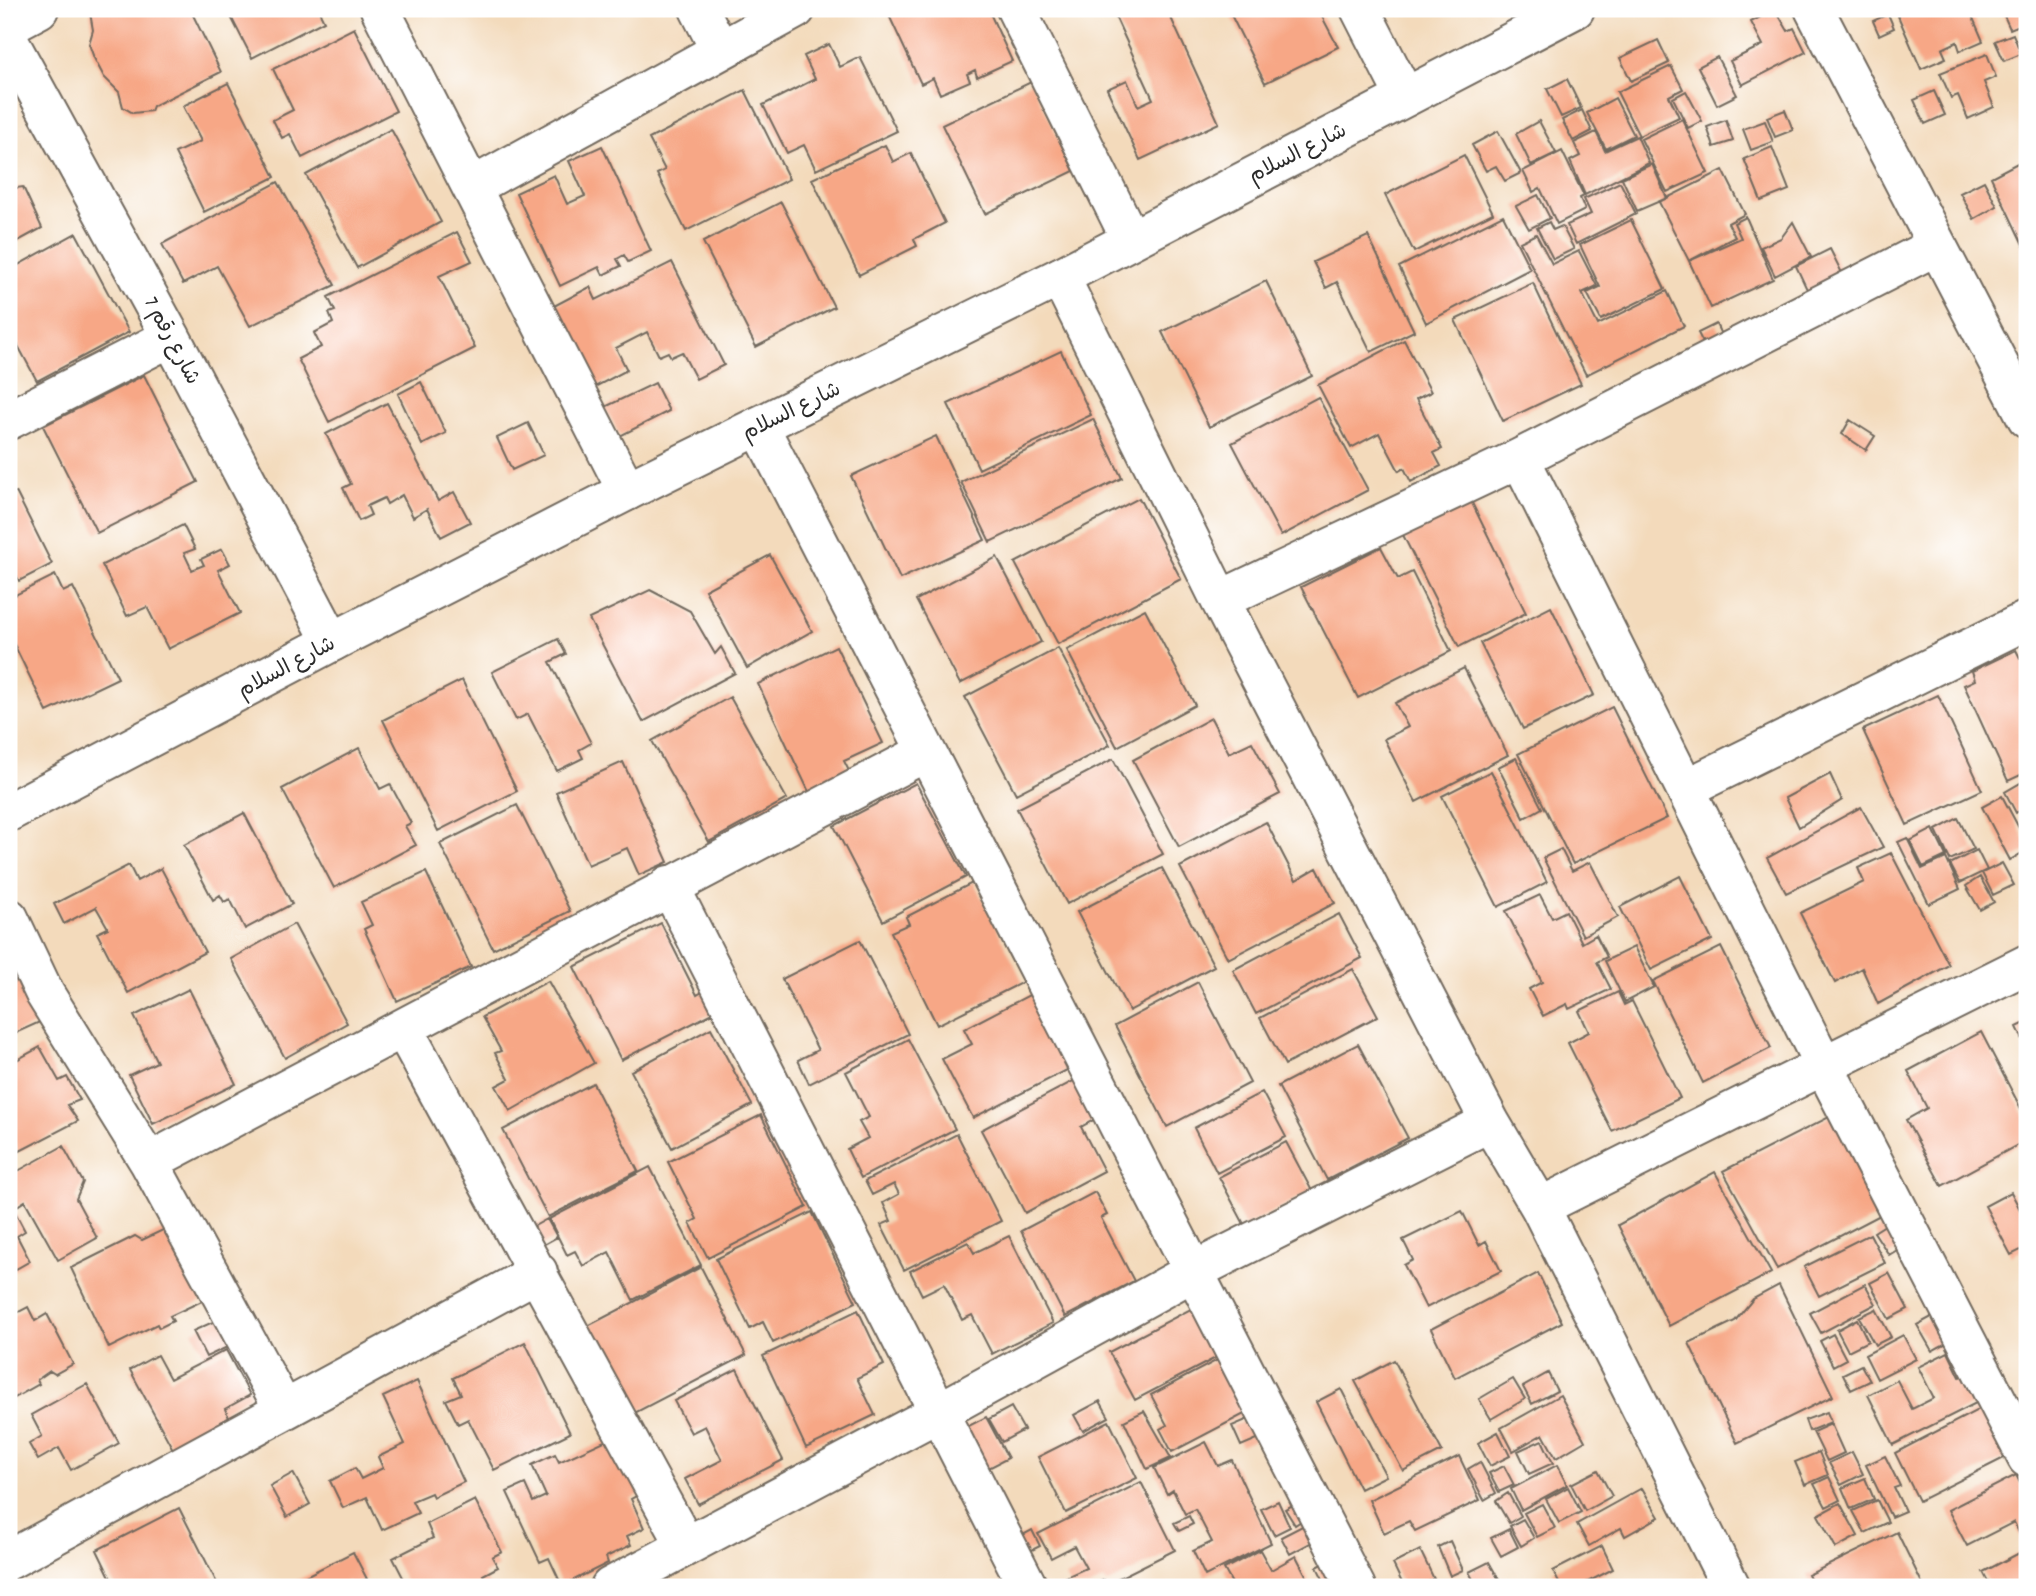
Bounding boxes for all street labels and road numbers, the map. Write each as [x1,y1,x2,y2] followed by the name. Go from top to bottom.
[1244,117,1353,192] street label: شارع السلام
[135,292,206,391] street label: شارع رقم 7
[738,376,847,450] street label: شارع السلام
[233,630,341,707] street label: شارع السلام

